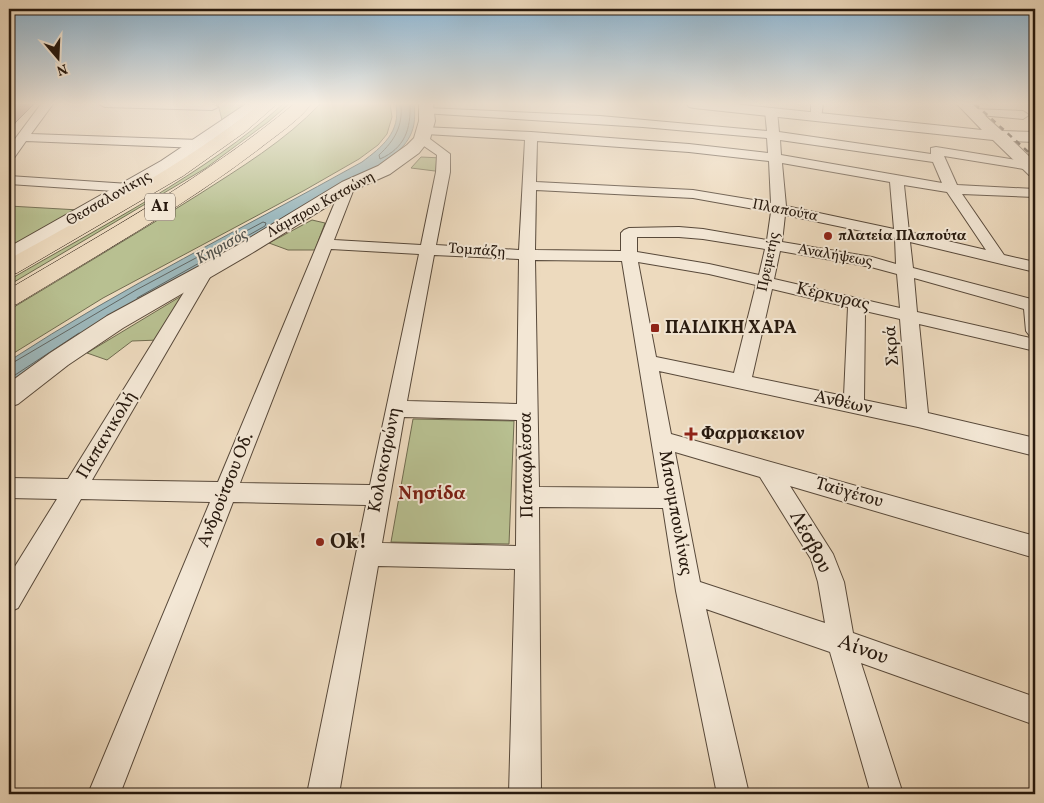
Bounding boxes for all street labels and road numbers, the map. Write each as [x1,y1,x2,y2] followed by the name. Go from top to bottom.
[63,166,156,232] street label: Θεσσαλονίκης
[263,166,379,244] street label: Λάμπρου Κατσώνη
[145,193,175,220] road number: Α1
[750,194,820,228] street label: Πλαπούτα
[752,230,786,294] street label: Πρεμετής
[448,239,506,263] street label: Τομπάζη
[796,239,874,273] street label: Αναλήψεως
[794,276,872,318] street label: Κέρκυρας
[878,324,906,367] street label: Σκρά
[812,385,875,421] street label: Ανθέων
[71,386,143,484] street label: Παπανικολή
[363,405,407,515] street label: Κολοκοτρώνη
[514,411,540,518] street label: Παπαφλέσσα
[192,429,260,551] street label: Ανδρούτσου Οδ.
[652,449,698,577] street label: Μπουμπουλίνας
[812,471,886,515] street label: Ταϋγέτου
[781,506,839,578] street label: Λέσβου
[834,628,892,672] street label: Αίνου

